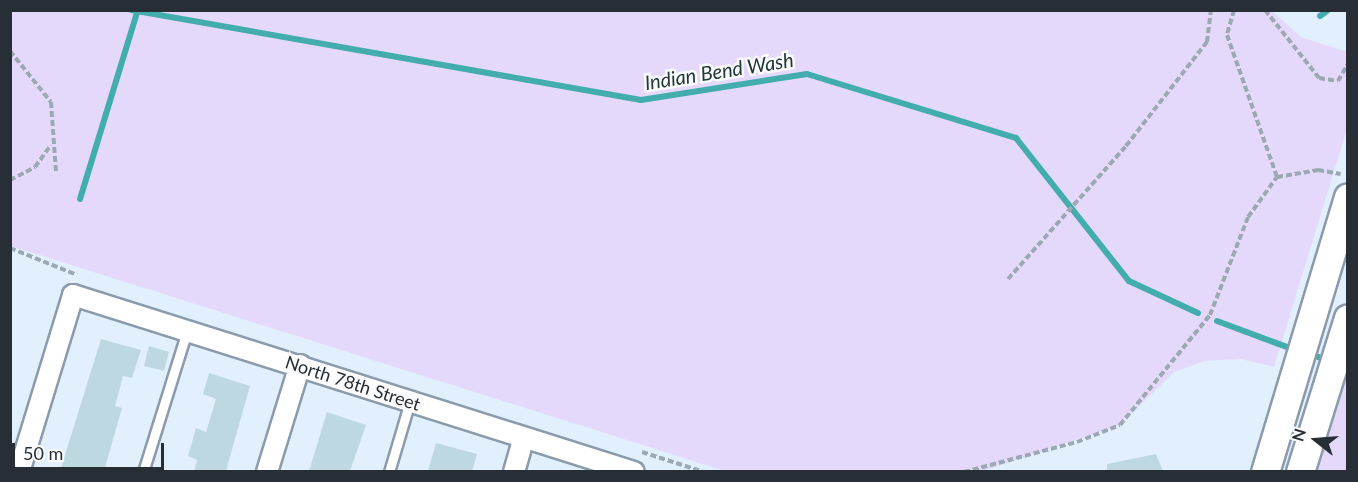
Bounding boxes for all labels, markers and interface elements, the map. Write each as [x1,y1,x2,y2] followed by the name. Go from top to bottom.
[643,47,795,95] water label: Indian Bend Wash
[283,351,423,415] street label: North 78th Street
[1286,410,1346,470] north arrow
[1287,426,1309,443] text: N
[15,431,166,469] scale bar
[23,442,63,464] text: 50 m

